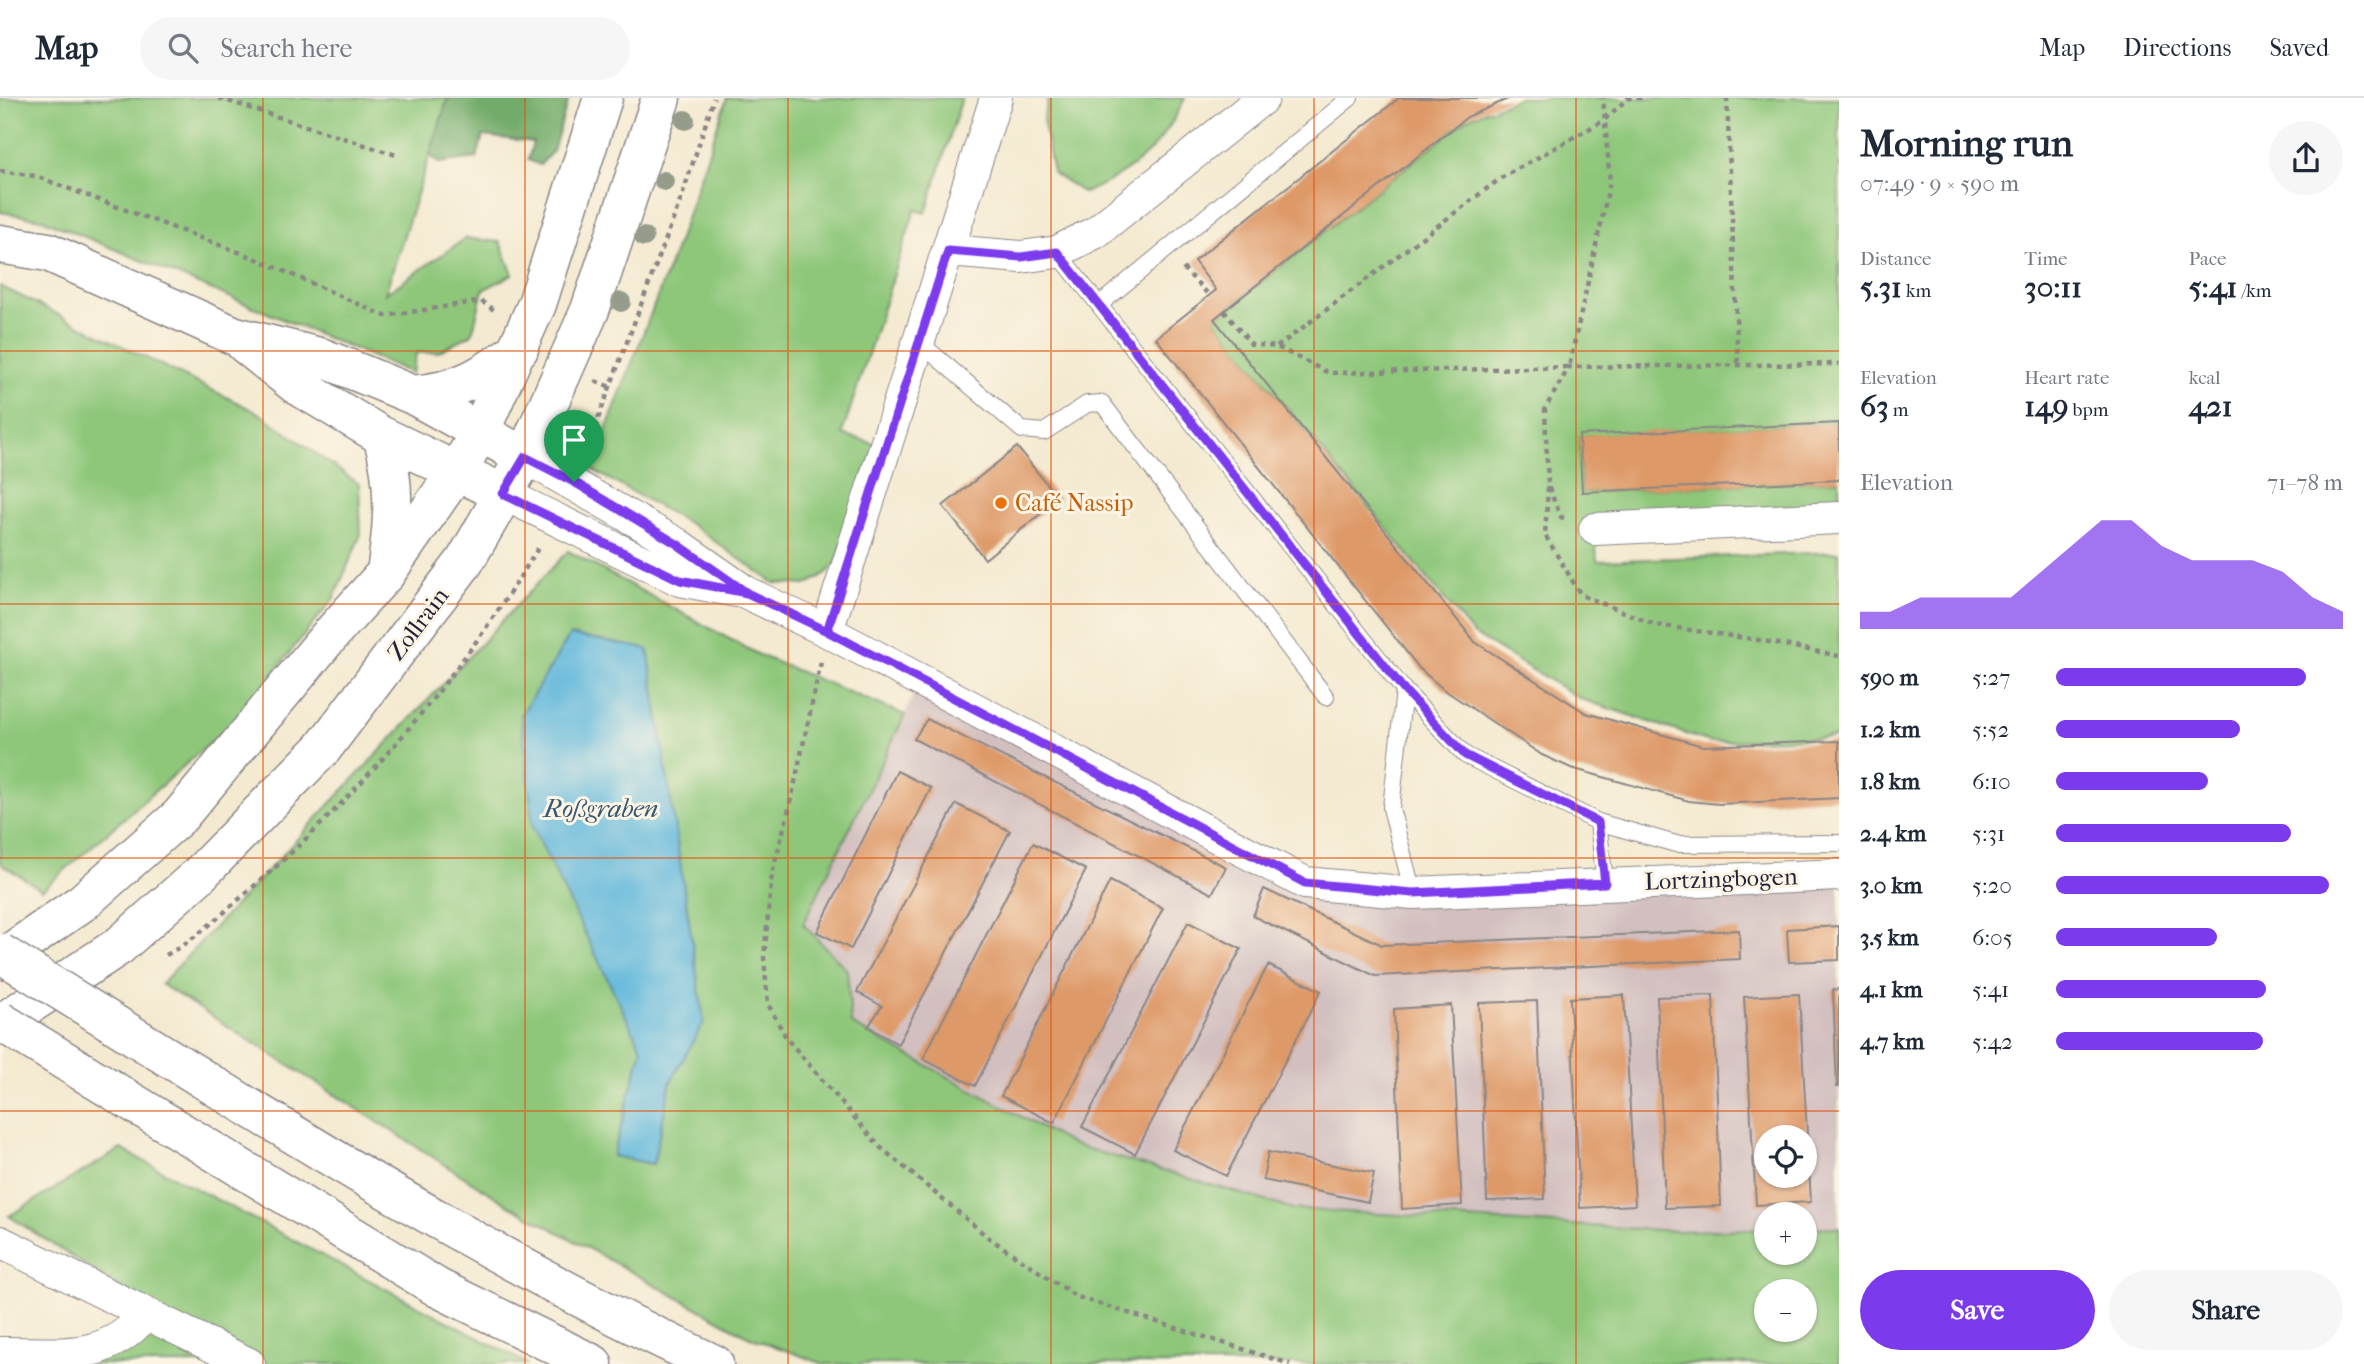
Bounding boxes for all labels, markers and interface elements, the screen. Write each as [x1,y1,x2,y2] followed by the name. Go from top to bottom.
[140,17,630,80] search box
[35,29,98,68] text: Map
[164,29,202,67] icon: search
[220,33,352,64] text: Search here
[2039,34,2085,62] text: Map
[2123,34,2231,62] text: Directions
[2269,34,2329,62] text: Saved
[1860,121,2073,166] text: Morning run
[2269,121,2343,195] button: share
[1860,170,2019,197] text: 07:49 · 9 × 590 m
[1860,248,1931,270] text: Distance
[2024,248,2068,270] text: Time
[2189,248,2227,270] text: Pace
[1860,270,1902,305] text: 5.31
[2024,270,2082,305] text: 30:11
[2189,270,2237,305] text: 5:41
[1902,280,1931,302] text: km
[2237,280,2272,302] text: /km
[1860,367,1937,389] text: Elevation
[2024,367,2109,389] text: Heart rate
[2189,367,2221,389] text: kcal
[1860,389,1889,424] text: 63
[2024,389,2068,424] text: 149
[2189,389,2233,424] text: 421
[1889,399,1908,421] text: m
[2068,399,2109,421] text: bpm
[544,410,604,482] pin
[555,421,593,459] icon: arrive
[1860,469,1953,496] text: Elevation
[2267,469,2343,496] text: 71–78 m
[1015,489,1133,517] place label: Café Nassip
[993,495,1009,511] marker: Café Nassip
[382,582,454,666] street label: Zollrain
[1860,664,1919,691] text: 590 m
[1972,664,2010,691] text: 5:27
[1860,716,1920,743] text: 1.2 km
[1972,716,2009,743] text: 5:52
[1860,768,1920,795] text: 1.8 km
[1972,768,2011,795] text: 6:10
[542,793,658,824] water label: Roßgraben
[1860,820,1926,847] text: 2.4 km
[1972,820,2005,847] text: 5:31
[1644,862,1798,896] street label: Lortzingbogen
[1860,872,1922,899] text: 3.0 km
[1972,872,2012,899] text: 5:20
[1860,924,1919,951] text: 3.5 km
[1972,924,2013,951] text: 6:05
[1860,976,1923,1003] text: 4.1 km
[1972,976,2009,1003] text: 5:41
[1860,1028,1924,1055] text: 4.7 km
[1972,1028,2013,1055] text: 5:42
[1754,1125,1817,1342] map controls
[1754,1125,1817,1188] button: locate
[1754,1202,1817,1265] button: +
[1860,1270,2095,1350] button: Save
[2109,1270,2343,1350] button: Share
[1754,1279,1817,1342] button: −

